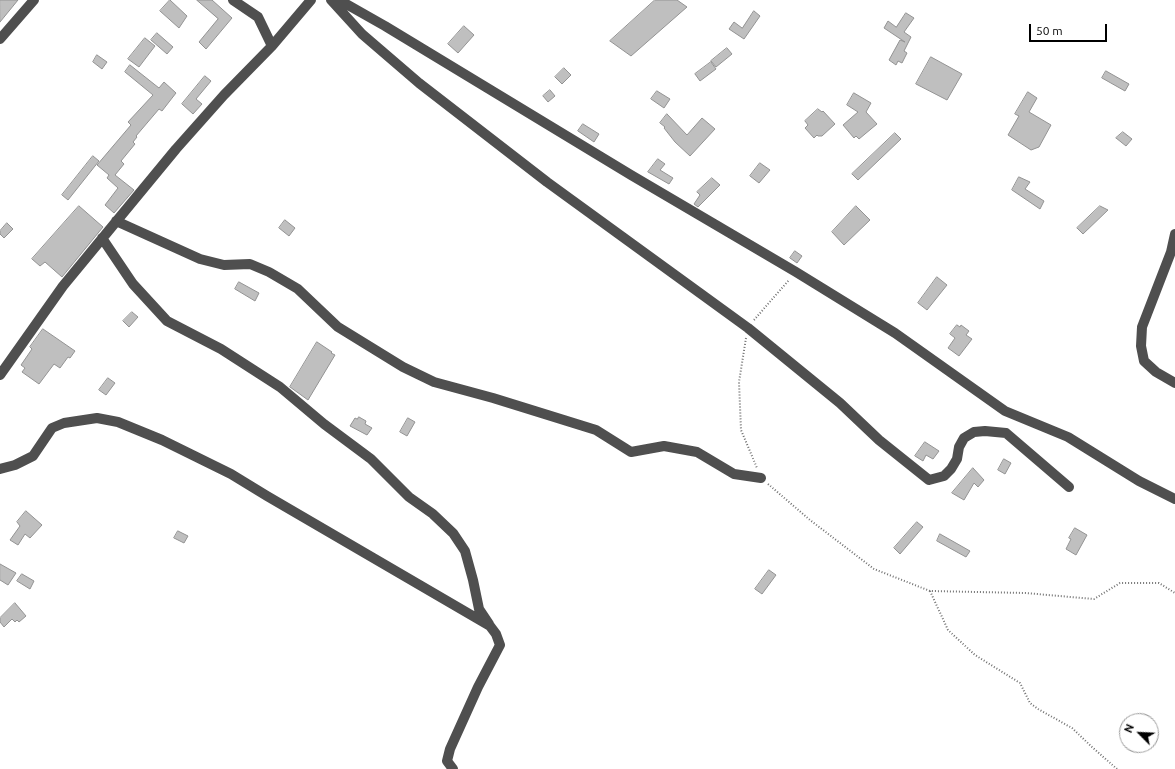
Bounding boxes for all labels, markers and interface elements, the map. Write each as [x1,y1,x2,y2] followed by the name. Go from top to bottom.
[1031,16,1109,42] scale bar
[1036,24,1063,37] text: 50 m
[1119,713,1159,753] north arrow
[1122,722,1136,735] text: N

